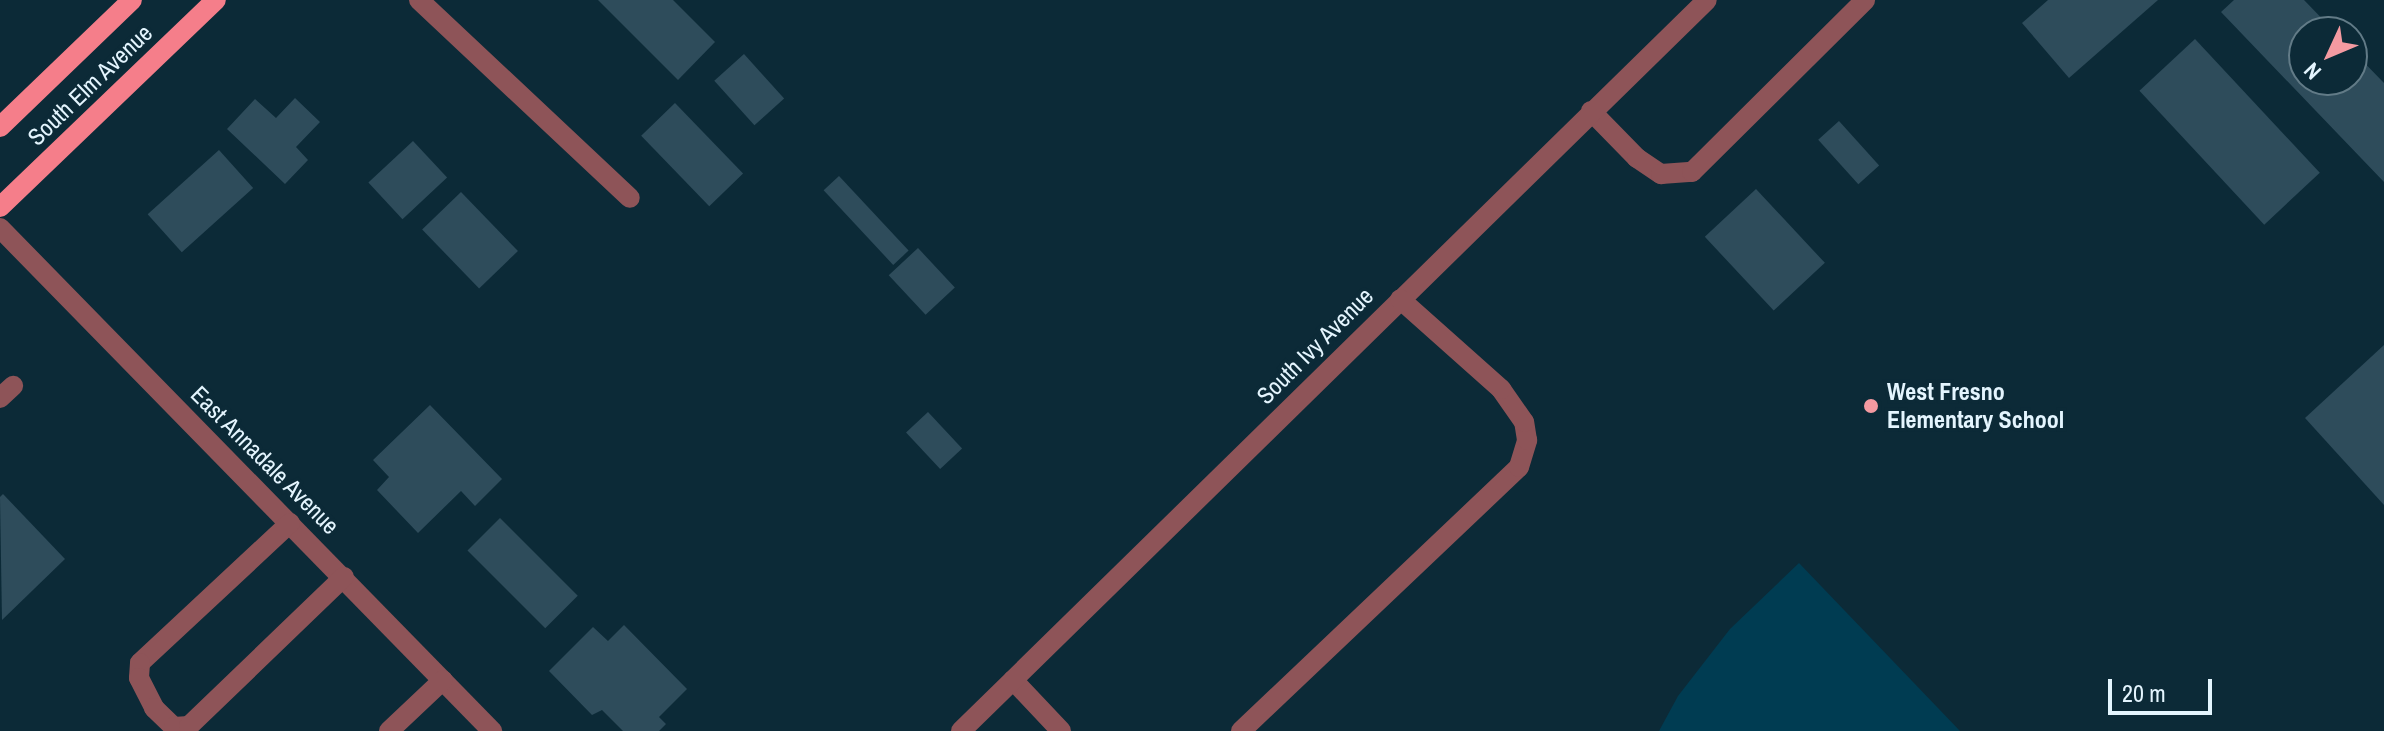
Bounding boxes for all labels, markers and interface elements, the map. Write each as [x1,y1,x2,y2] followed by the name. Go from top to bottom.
[2288,16,2368,96] north arrow
[21,18,159,152] street label: South Elm Avenue
[2297,56,2327,86] text: N
[1250,281,1380,411] street label: South Ivy Avenue
[1887,378,2064,434] place label: West Fresno Elementary School
[184,379,346,541] street label: East Annadale Avenue
[1862,397,1880,415] marker: West Fresno Elementary School
[2112,663,2216,713] scale bar
[2122,677,2166,709] text: 20 m

